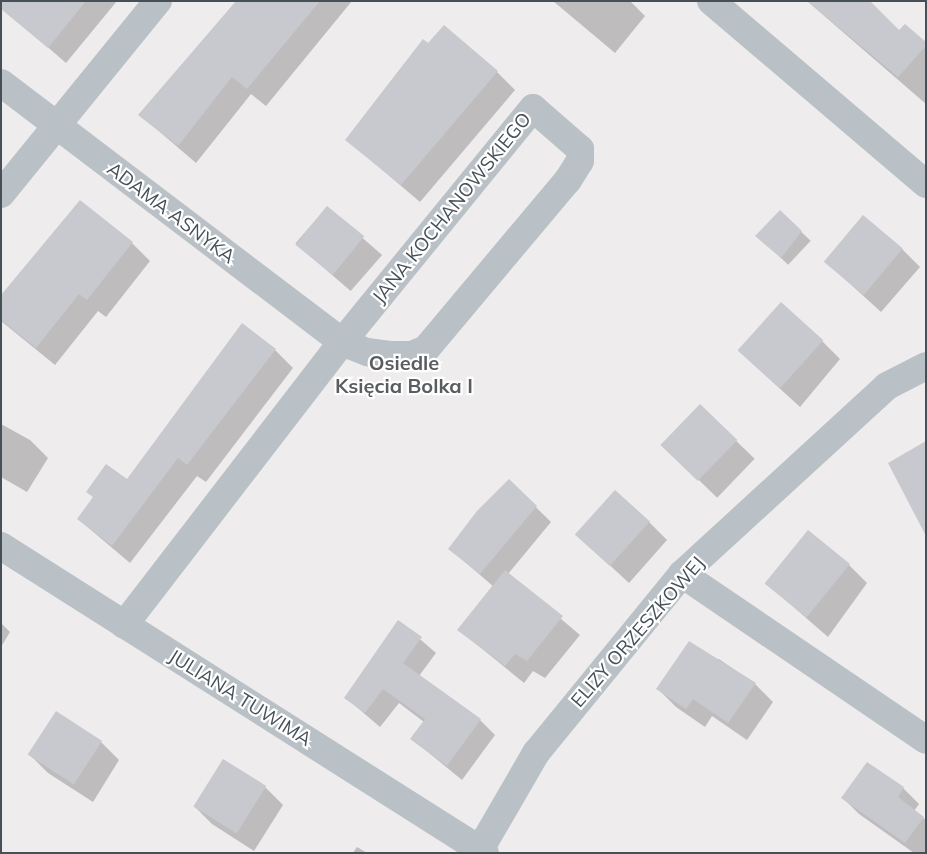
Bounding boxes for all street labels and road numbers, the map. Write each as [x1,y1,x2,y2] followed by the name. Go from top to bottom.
[368,108,536,308] street label: JANA KOCHANOWSKIEGO
[103,157,239,269] street label: ADAMA ASNYKA
[566,552,710,712] street label: ELIZY ORZESZKOWEJ
[164,645,316,751] street label: JULIANA TUWIMA

